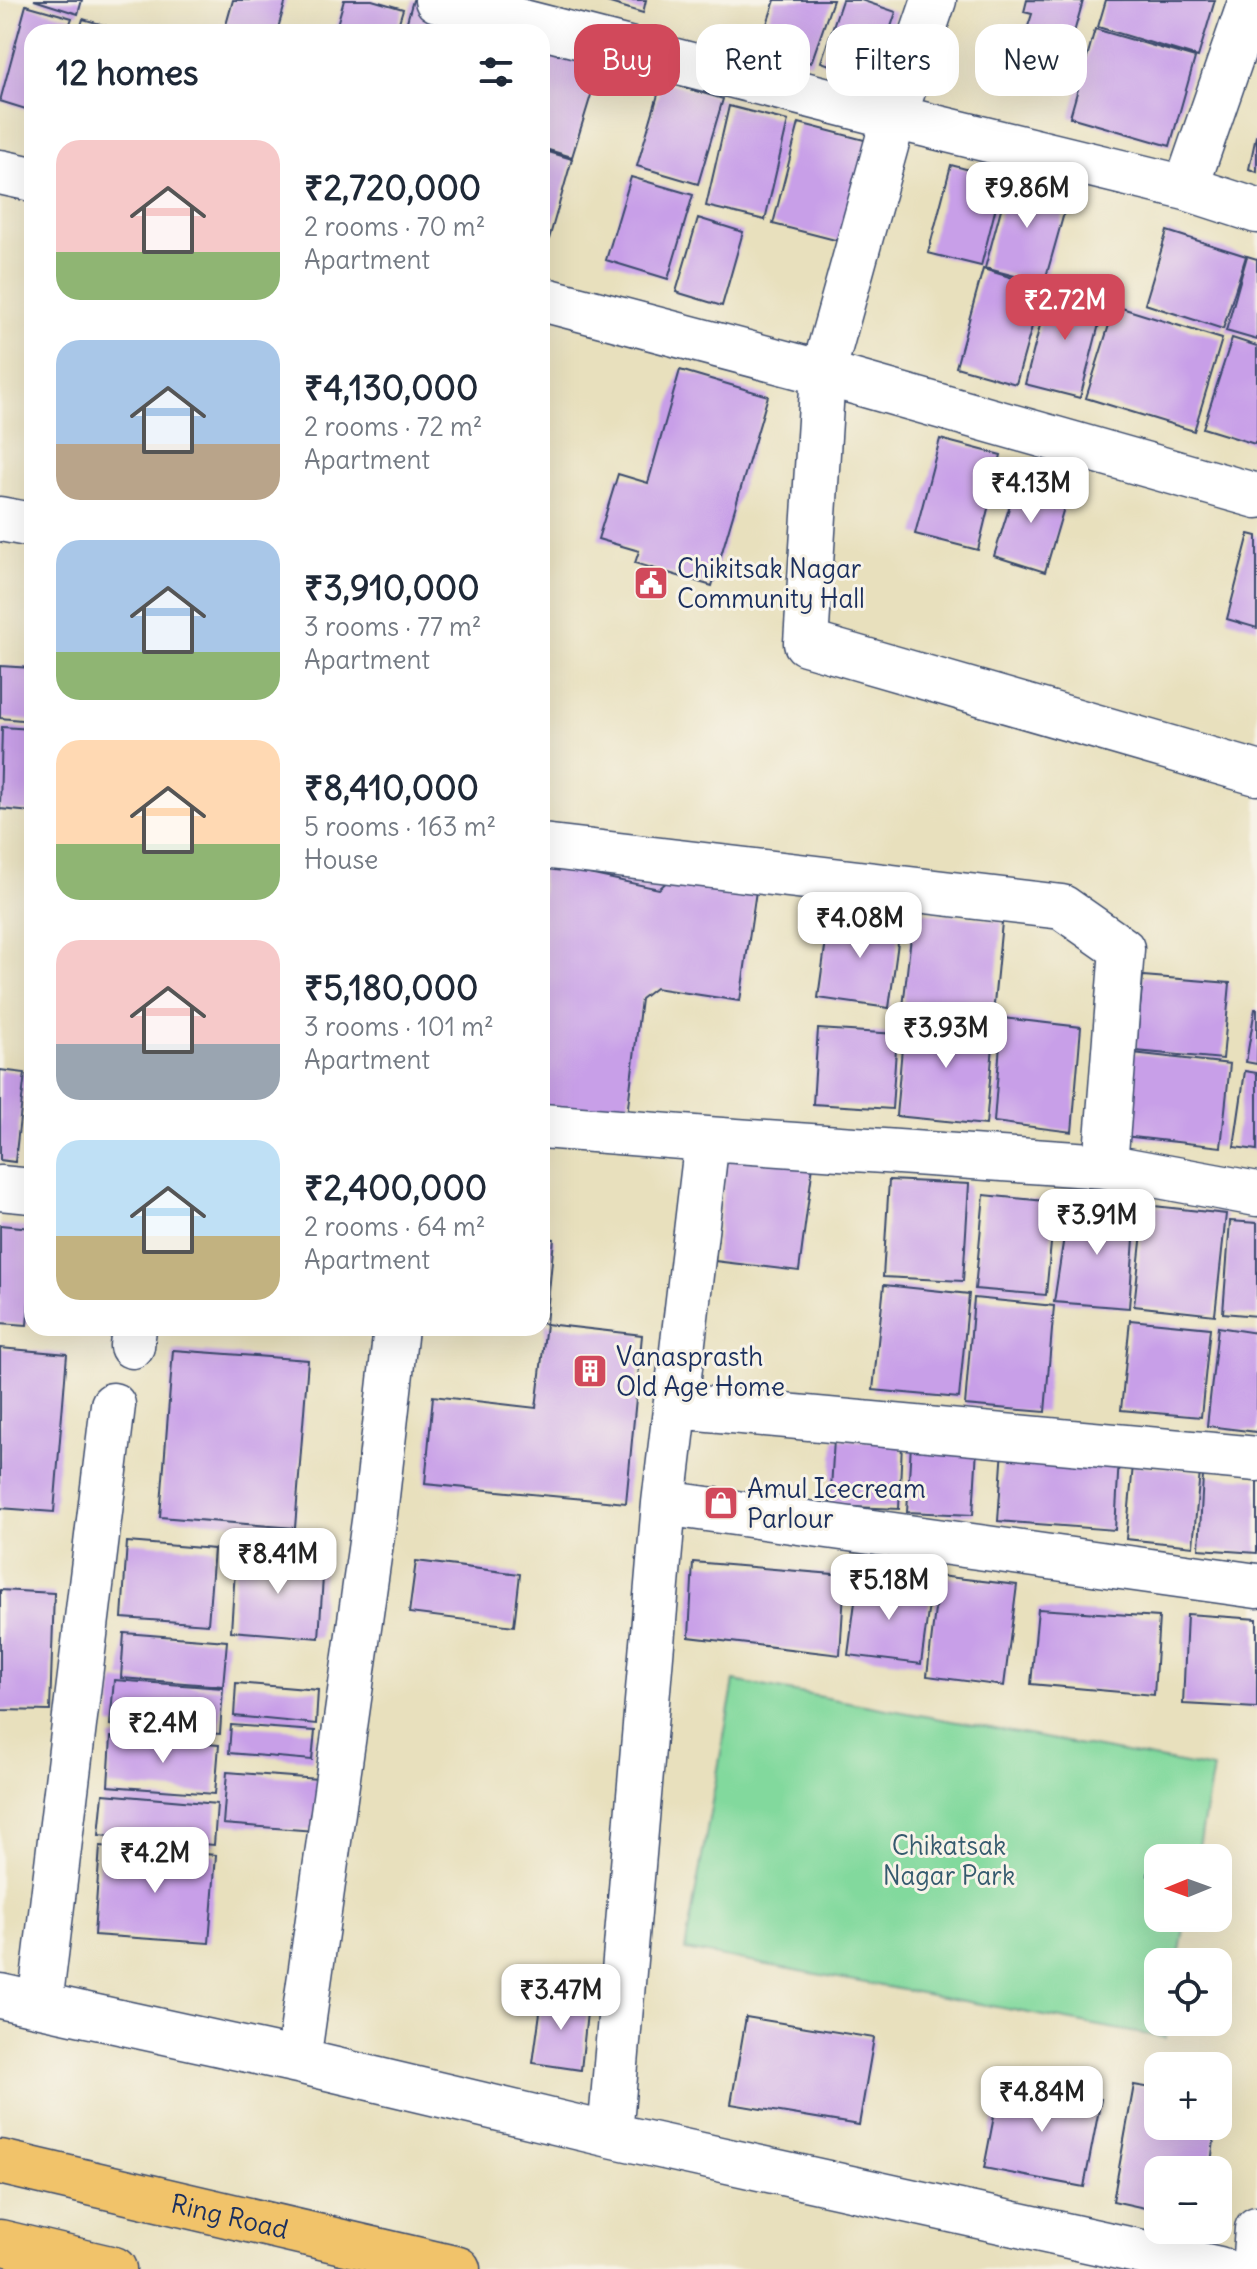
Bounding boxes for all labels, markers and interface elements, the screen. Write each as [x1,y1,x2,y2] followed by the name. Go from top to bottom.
[574,24,680,96] chip: Buy
[696,24,810,96] chip: Rent
[826,24,959,96] chip: Filters
[975,24,1087,96] chip: New
[474,50,518,94] icon: filters
[56,51,199,94] text: 12 homes
[962,162,1092,230] pin: ₹9.86M
[304,166,481,209] text: ₹2,720,000
[984,171,1070,204] text: ₹9.86M
[120,172,216,268] icon: home
[304,210,485,243] text: 2 rooms · 70 m²
[304,243,430,276] text: Apartment
[1000,274,1130,342] pin: ₹2.72M
[1024,283,1106,316] text: ₹2.72M
[304,366,478,409] text: ₹4,130,000
[120,372,216,468] icon: home
[304,410,483,443] text: 2 rooms · 72 m²
[304,443,430,476] text: Apartment
[966,457,1096,525] pin: ₹4.13M
[991,466,1071,499] text: ₹4.13M
[677,552,865,615] place label: Chikitsak Nagar Community Hall
[632,564,670,602] public building icon: Chikitsak Nagar Community Hall
[304,566,480,609] text: ₹3,910,000
[120,572,216,668] icon: home
[304,610,482,643] text: 3 rooms · 77 m²
[304,643,430,676] text: Apartment
[304,766,479,809] text: ₹8,410,000
[120,772,216,868] icon: home
[304,810,496,843] text: 5 rooms · 163 m²
[304,843,378,876] text: House
[795,892,925,960] pin: ₹4.08M
[816,901,904,934] text: ₹4.08M
[304,966,479,1009] text: ₹5,180,000
[120,972,216,1068] icon: home
[881,1002,1011,1070] pin: ₹3.93M
[304,1010,494,1043] text: 3 rooms · 101 m²
[903,1011,989,1044] text: ₹3.93M
[304,1043,430,1076] text: Apartment
[304,1166,487,1209] text: ₹2,400,000
[120,1172,216,1268] icon: home
[1032,1189,1162,1257] pin: ₹3.91M
[1056,1198,1138,1231] text: ₹3.91M
[304,1210,486,1243] text: 2 rooms · 64 m²
[304,1243,430,1276] text: Apartment
[616,1340,785,1403] place label: Vanasprasth Old Age Home
[571,1352,609,1390] building icon: Vanasprasth Old Age Home
[747,1472,926,1535] place label: Amul Icecream Parlour
[702,1484,740,1522] shop icon: Amul Icecream Parlour
[213,1528,343,1596] pin: ₹8.41M
[238,1537,318,1570] text: ₹8.41M
[824,1554,954,1622] pin: ₹5.18M
[849,1563,929,1596] text: ₹5.18M
[107,1697,219,1765] pin: ₹2.4M
[128,1706,198,1739] text: ₹2.4M
[99,1827,211,1895] pin: ₹4.2M
[883,1829,1015,1892] park label: Chikatsak Nagar Park
[120,1836,190,1869] text: ₹4.2M
[1144,1844,1232,1932] north arrow
[1144,1844,1232,2244] map controls
[1144,1948,1232,2036] button: locate
[496,1964,626,2032] pin: ₹3.47M
[519,1973,603,2006] text: ₹3.47M
[1144,2052,1232,2140] button: +
[977,2066,1107,2134] pin: ₹4.84M
[999,2075,1085,2108] text: ₹4.84M
[1144,2156,1232,2244] button: −
[168,2186,292,2245] street label: Ring Road

